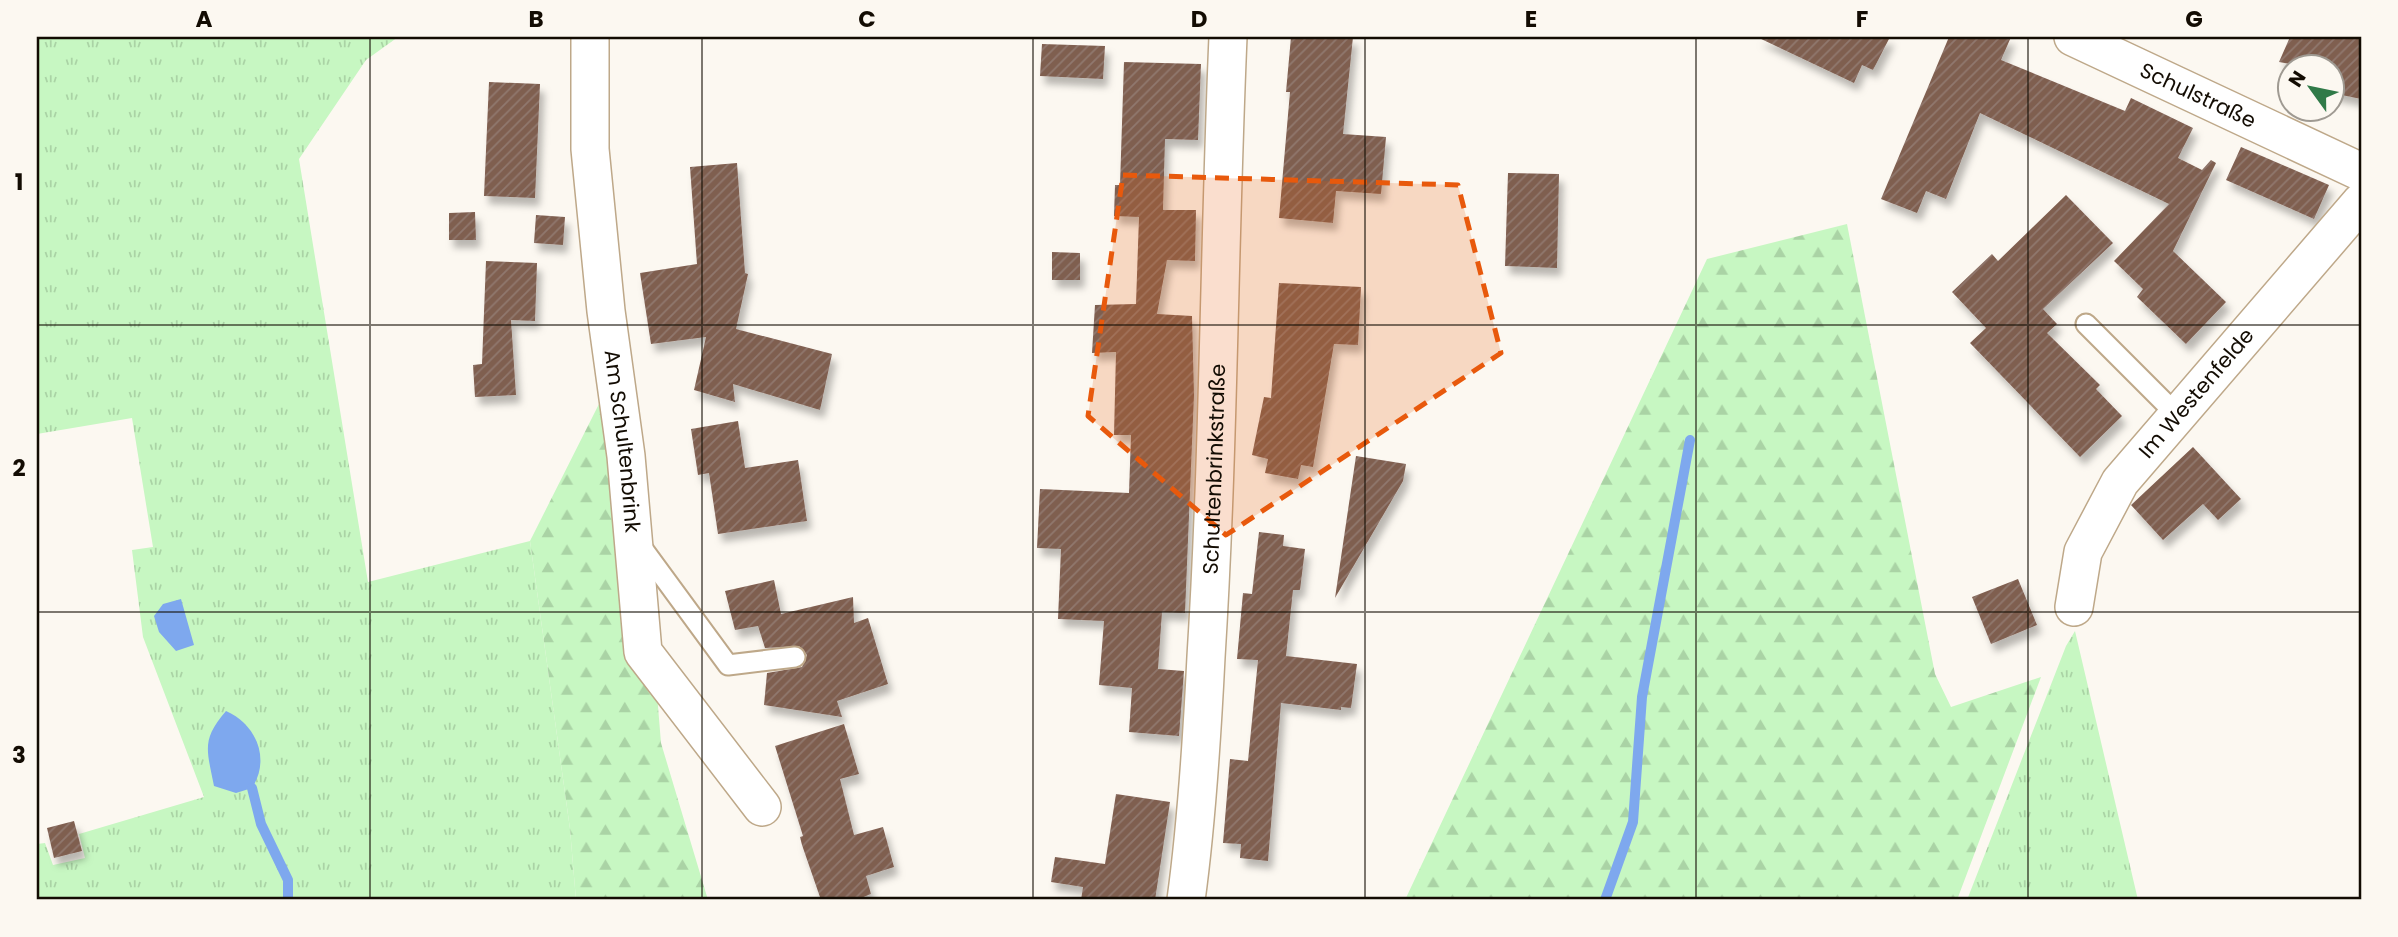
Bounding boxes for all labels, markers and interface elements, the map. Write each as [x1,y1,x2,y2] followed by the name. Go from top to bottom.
[196,3,213,35] text: A
[528,3,544,35] text: B
[858,3,876,35] text: C
[1191,3,1207,35] text: D
[1525,3,1537,35] text: E
[1856,3,1868,35] text: F
[2185,3,2203,35] text: G
[2276,52,2346,122] north arrow
[2135,55,2261,135] street label: Schulstraße
[2282,66,2312,92] text: N
[15,166,23,198] text: 1
[2132,322,2260,464] street label: Im Westenfelde
[597,348,648,534] street label: Am Schultenbrink
[1196,363,1232,575] street label: Schultenbrinkstraße
[12,452,26,484] text: 2
[12,739,26,771] text: 3

